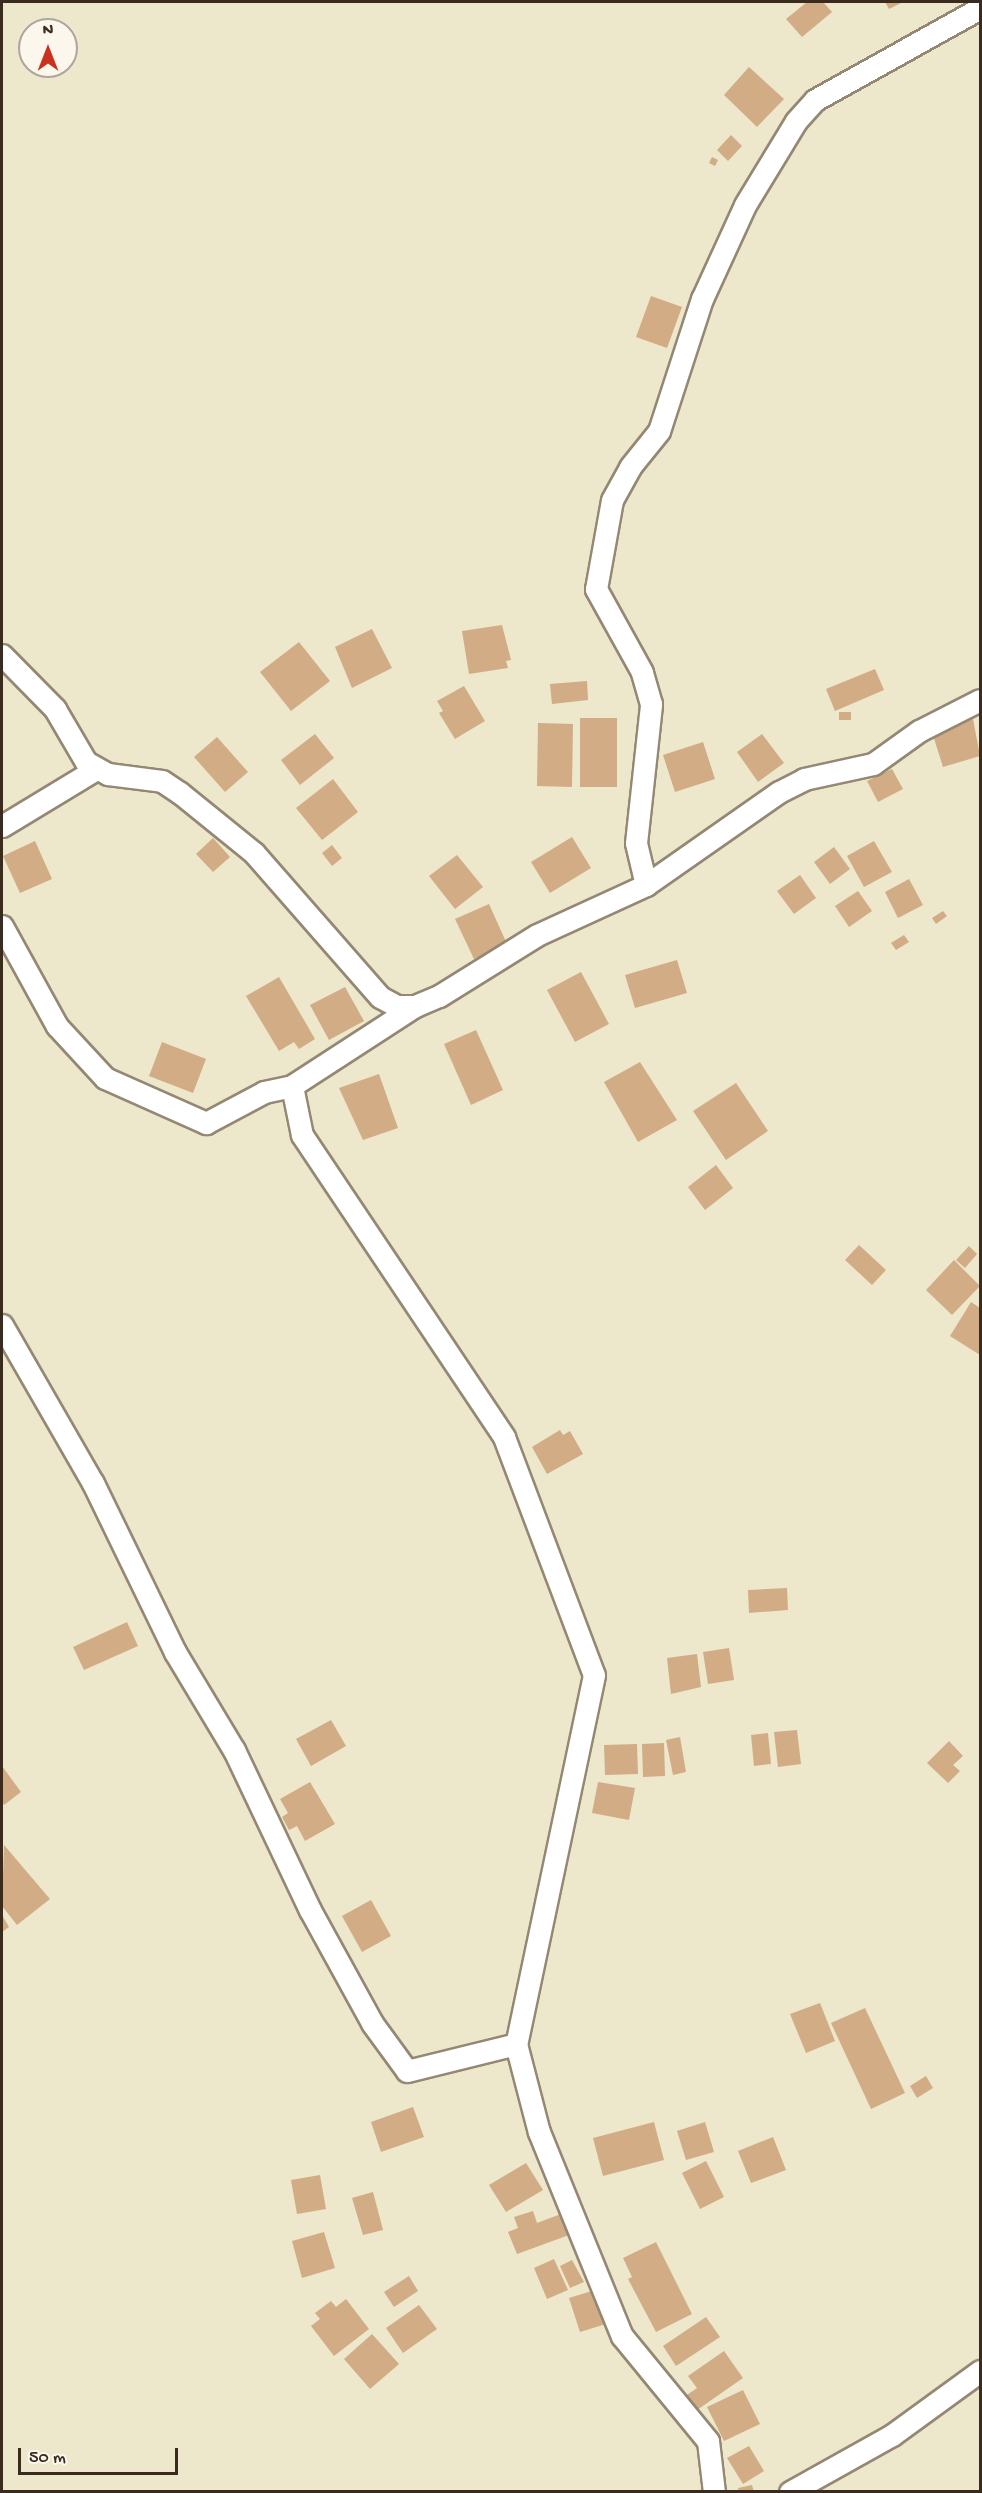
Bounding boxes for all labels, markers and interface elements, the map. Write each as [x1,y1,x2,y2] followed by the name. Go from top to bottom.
[18,18,78,78] north arrow
[43,22,53,41] text: N
[21,2436,182,2474] scale bar
[29,2448,66,2469] text: 50 m

